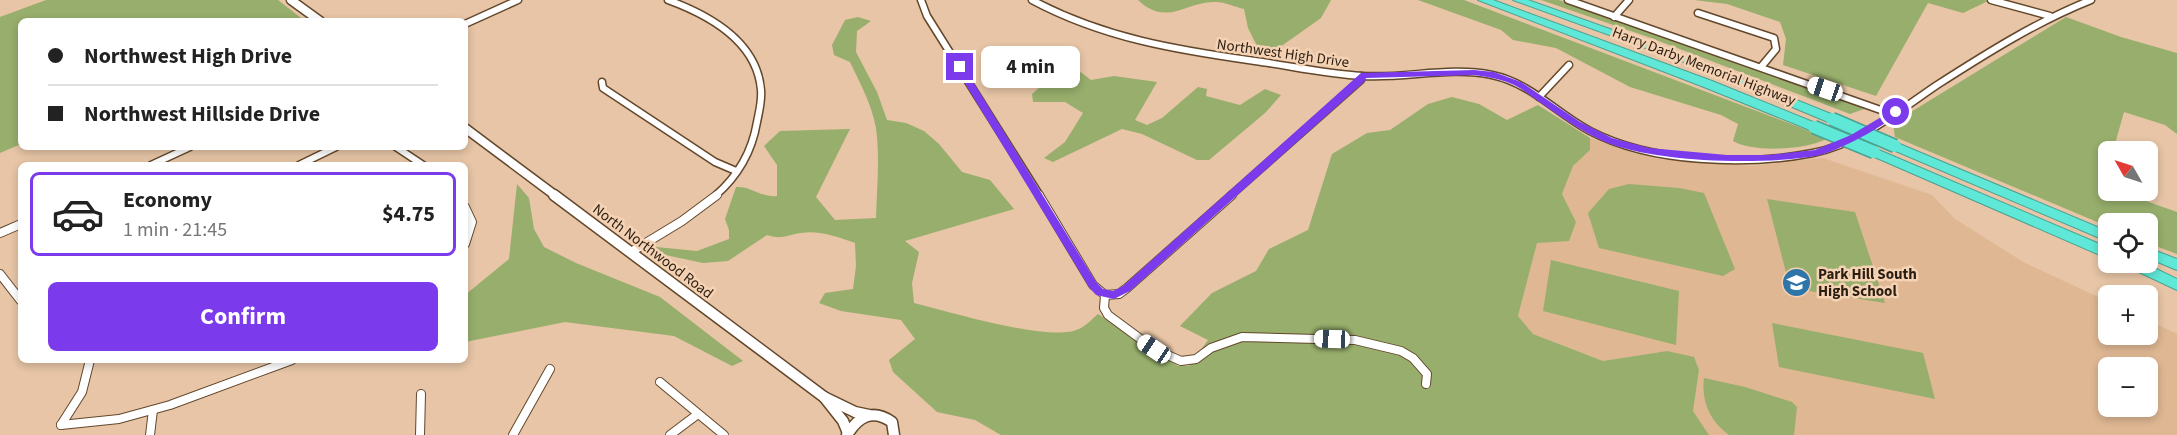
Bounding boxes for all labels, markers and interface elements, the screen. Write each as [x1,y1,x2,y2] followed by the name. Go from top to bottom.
[1609,22,1799,111] street label: Harry Darby Memorial Highway
[1216,34,1350,73] street label: Northwest High Drive
[84,40,292,72] text: Northwest High Drive
[981,46,1080,88] callout: 4 min
[946,53,973,80] route end
[1006,53,1055,81] text: 4 min
[1805,75,1845,103] car
[84,98,320,130] text: Northwest Hillside Drive
[1882,98,1909,125] route start
[2098,141,2158,201] north arrow
[2098,141,2158,417] map controls
[123,184,212,216] text: Economy
[51,187,105,241] icon: car
[382,198,435,230] text: $4.75
[588,199,717,304] street label: North Northwood Road
[2098,213,2158,273] button: locate
[123,216,227,244] text: 1 min · 21:45
[1818,264,1917,302] place label: Park Hill South High School
[1781,267,1813,299] school or university icon: Park Hill South High School
[48,282,438,351] button: Confirm
[2098,285,2158,345] button: +
[1314,329,1350,349] car
[1134,331,1174,367] car
[2098,357,2158,417] button: −

